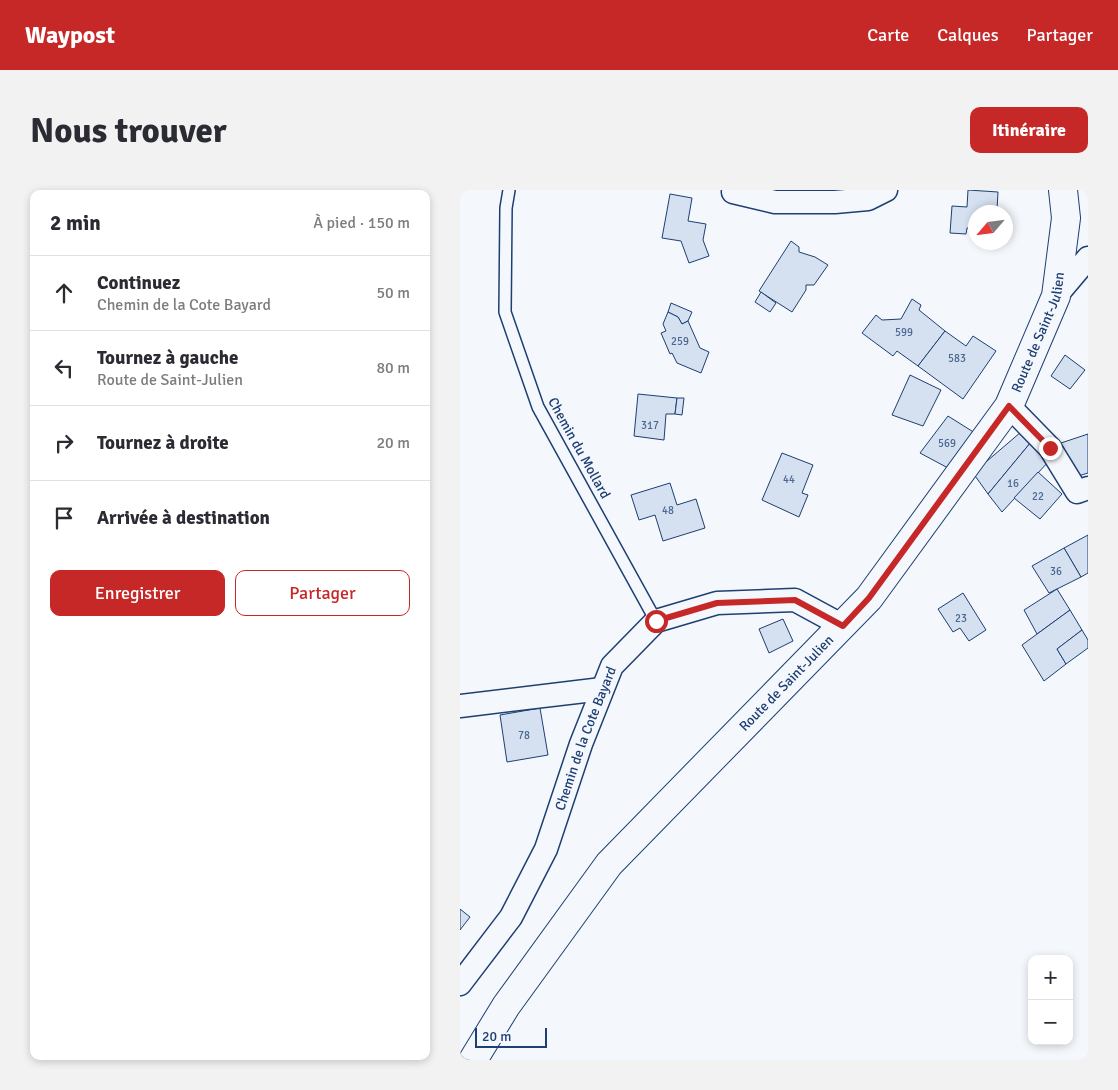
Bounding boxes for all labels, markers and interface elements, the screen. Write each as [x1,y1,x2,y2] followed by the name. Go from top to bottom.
[25,20,115,50] text: Waypost
[867,24,909,46] text: Carte
[937,24,999,46] text: Calques
[1027,24,1093,46] text: Partager
[970,107,1088,153] button: Itinéraire
[30,109,227,152] text: Nous trouver
[968,205,1013,250] north arrow
[50,210,101,236] text: 2 min
[313,213,410,233] text: À pied · 150 m
[97,271,180,295] text: Continuez
[1007,271,1067,395] street label: Route de Saint-Julien
[50,279,78,307] icon: ahead
[376,283,410,303] text: 50 m
[97,295,271,315] text: Chemin de la Cote Bayard
[895,326,913,339] house number: 599
[671,335,689,348] house number: 259
[97,346,238,370] text: Tournez à gauche
[948,352,966,365] house number: 583
[50,354,78,382] icon: left
[376,358,410,378] text: 80 m
[97,370,243,390] text: Route de Saint-Julien
[544,394,614,502] street label: Chemin du Mollard
[641,419,659,432] house number: 317
[50,429,78,457] icon: right
[97,431,229,455] text: Tournez à droite
[376,433,410,453] text: 20 m
[938,437,956,450] house number: 569
[1039,437,1062,460] route end
[783,473,795,486] house number: 44
[1007,477,1019,490] house number: 16
[1032,490,1044,503] house number: 22
[50,504,78,532] icon: arrive
[662,504,674,517] house number: 48
[97,506,270,530] text: Arrivée à destination
[1050,565,1062,578] house number: 36
[50,570,225,616] button: Enregistrer
[235,570,410,616] button: Partager
[645,610,668,633] route start
[955,612,967,625] house number: 23
[735,631,837,735] street label: Route de Saint-Julien
[551,664,619,813] street label: Chemin de la Cote Bayard
[518,729,530,742] house number: 78
[1028,955,1073,1045] map controls
[1028,955,1073,1000] button: +
[1028,1000,1073,1045] button: −
[475,1025,548,1048] scale bar
[482,1028,511,1045] text: 20 m

